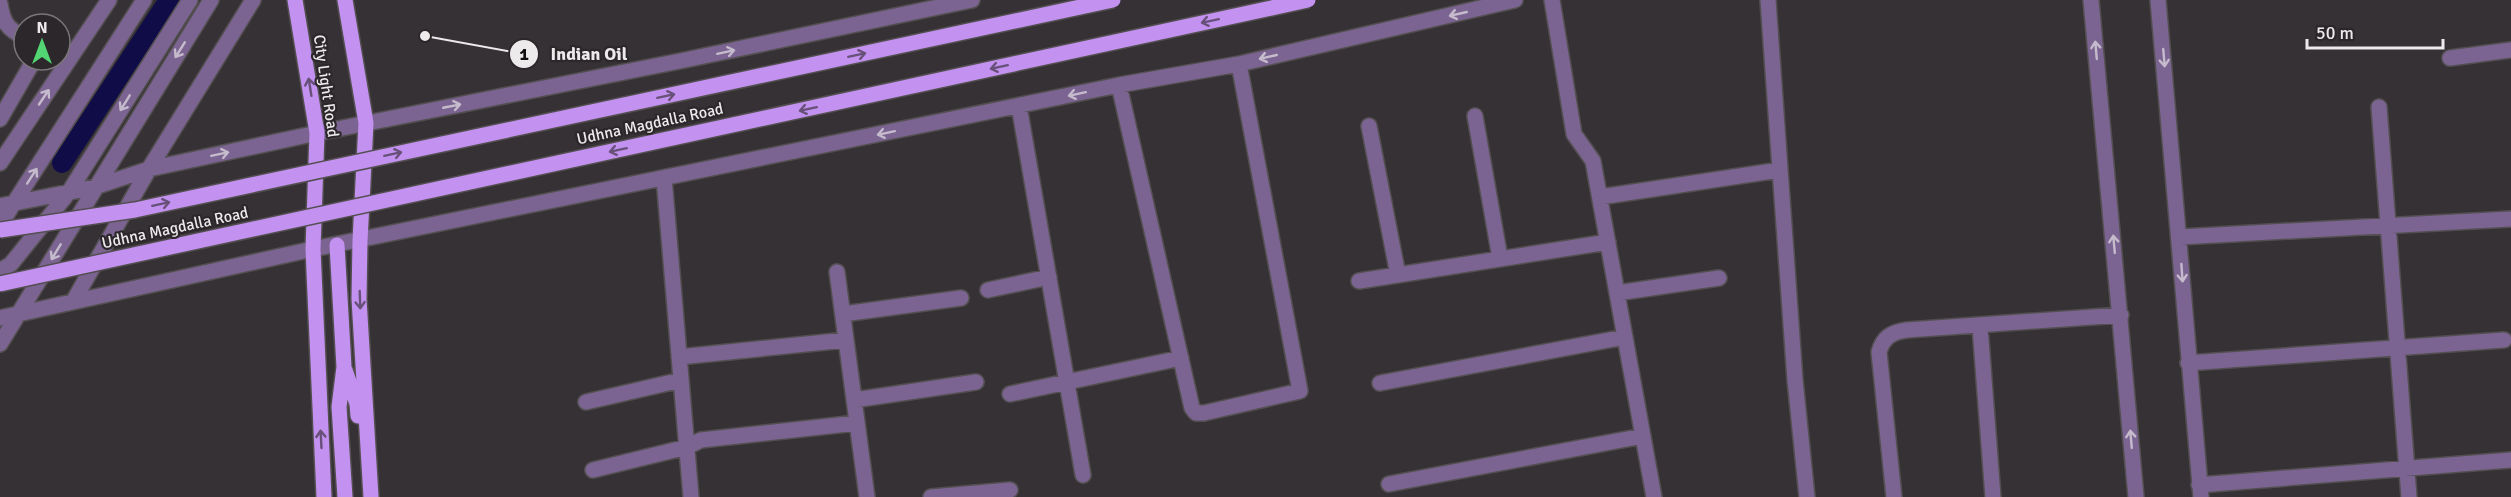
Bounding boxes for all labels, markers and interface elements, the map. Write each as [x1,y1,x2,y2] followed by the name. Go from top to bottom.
[1449,9,1468,21] one-way arrow
[12,12,72,72] north arrow
[2307,12,2444,50] scale bar
[1201,16,1220,28] one-way arrow
[36,18,48,38] text: N
[2316,22,2354,44] text: 50 m
[309,33,343,139] street label: City Light Road
[509,36,640,72] callout: Indian Oil
[173,41,185,58] one-way arrow
[2090,41,2101,61] one-way arrow
[519,43,529,65] text: 1
[551,43,628,65] text: Indian Oil
[716,46,735,57] one-way arrow
[2158,48,2169,68] one-way arrow
[846,49,866,60] one-way arrow
[1259,52,1278,64] one-way arrow
[990,62,1009,73] one-way arrow
[304,77,315,97] one-way arrow
[1067,89,1087,100] one-way arrow
[38,90,50,106] one-way arrow
[656,90,675,101] one-way arrow
[119,94,131,111] one-way arrow
[575,99,725,149] street label: Udhna Magdalla Road
[442,100,462,111] one-way arrow
[799,103,818,115] one-way arrow
[876,128,896,139] one-way arrow
[609,145,628,156] one-way arrow
[210,147,229,159] one-way arrow
[383,148,402,160] one-way arrow
[26,168,38,185] one-way arrow
[151,198,171,209] one-way arrow
[100,203,250,253] street label: Udhna Magdalla Road
[2108,235,2119,255] one-way arrow
[49,243,61,260] one-way arrow
[2177,263,2188,283] one-way arrow
[354,289,365,309] one-way arrow
[316,429,327,449] one-way arrow
[2125,429,2136,449] one-way arrow

